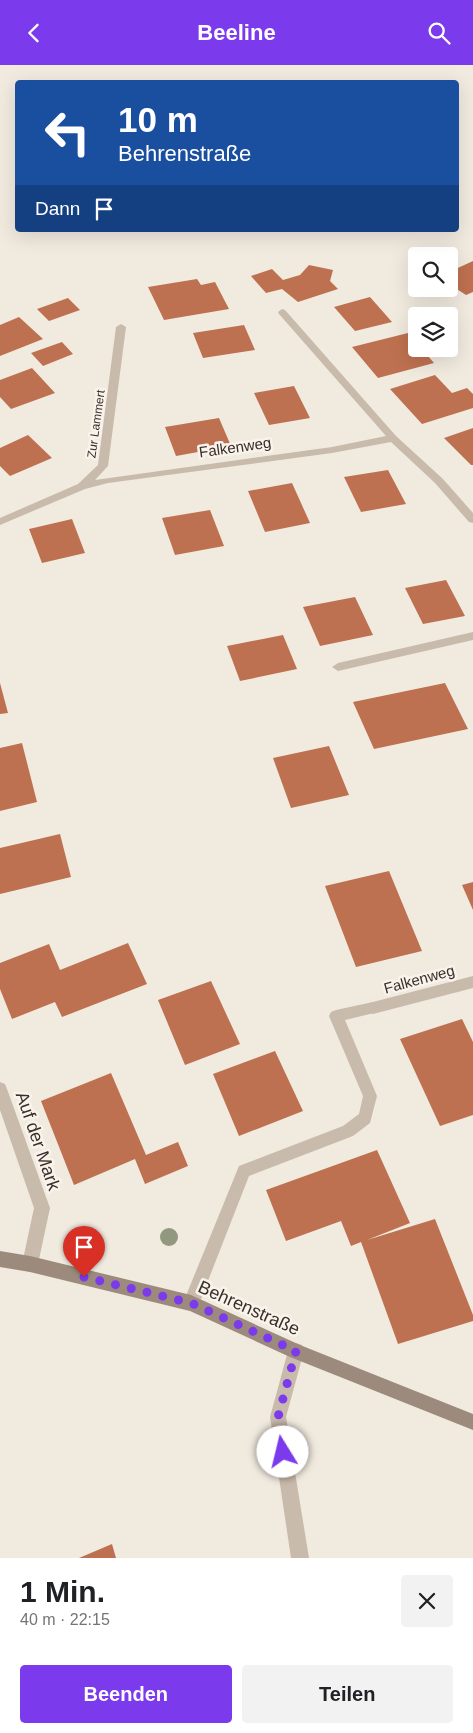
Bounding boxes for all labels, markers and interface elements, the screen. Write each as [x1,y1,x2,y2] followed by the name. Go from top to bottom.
[20,19,48,47] icon: back
[425,19,453,47] icon: search
[197,20,276,45] text: Beeline
[35,100,100,165] icon: left
[118,100,198,139] text: 10 m
[118,141,251,166] text: Behrenstraße
[90,195,118,223] icon: arrive
[35,198,80,219] text: Dann
[408,247,458,357] map controls
[408,247,458,297] button: search
[408,307,458,357] button: layers
[84,388,108,459] street label: Zur Lammert
[198,434,272,460] street label: Falkenweg
[382,961,456,997] street label: Falkenweg
[12,1089,65,1194] street label: Auf der Mark
[63,1226,105,1277] pin
[70,1233,98,1261] icon: arrive
[195,1277,303,1339] street label: Behrenstraße
[256,1425,308,1477] position arrow
[20,1575,105,1608] text: 1 Min.
[401,1575,453,1627] button: close
[20,1611,110,1628] text: 40 m · 22:15
[20,1665,232,1723] button: Beenden
[242,1665,453,1723] button: Teilen

